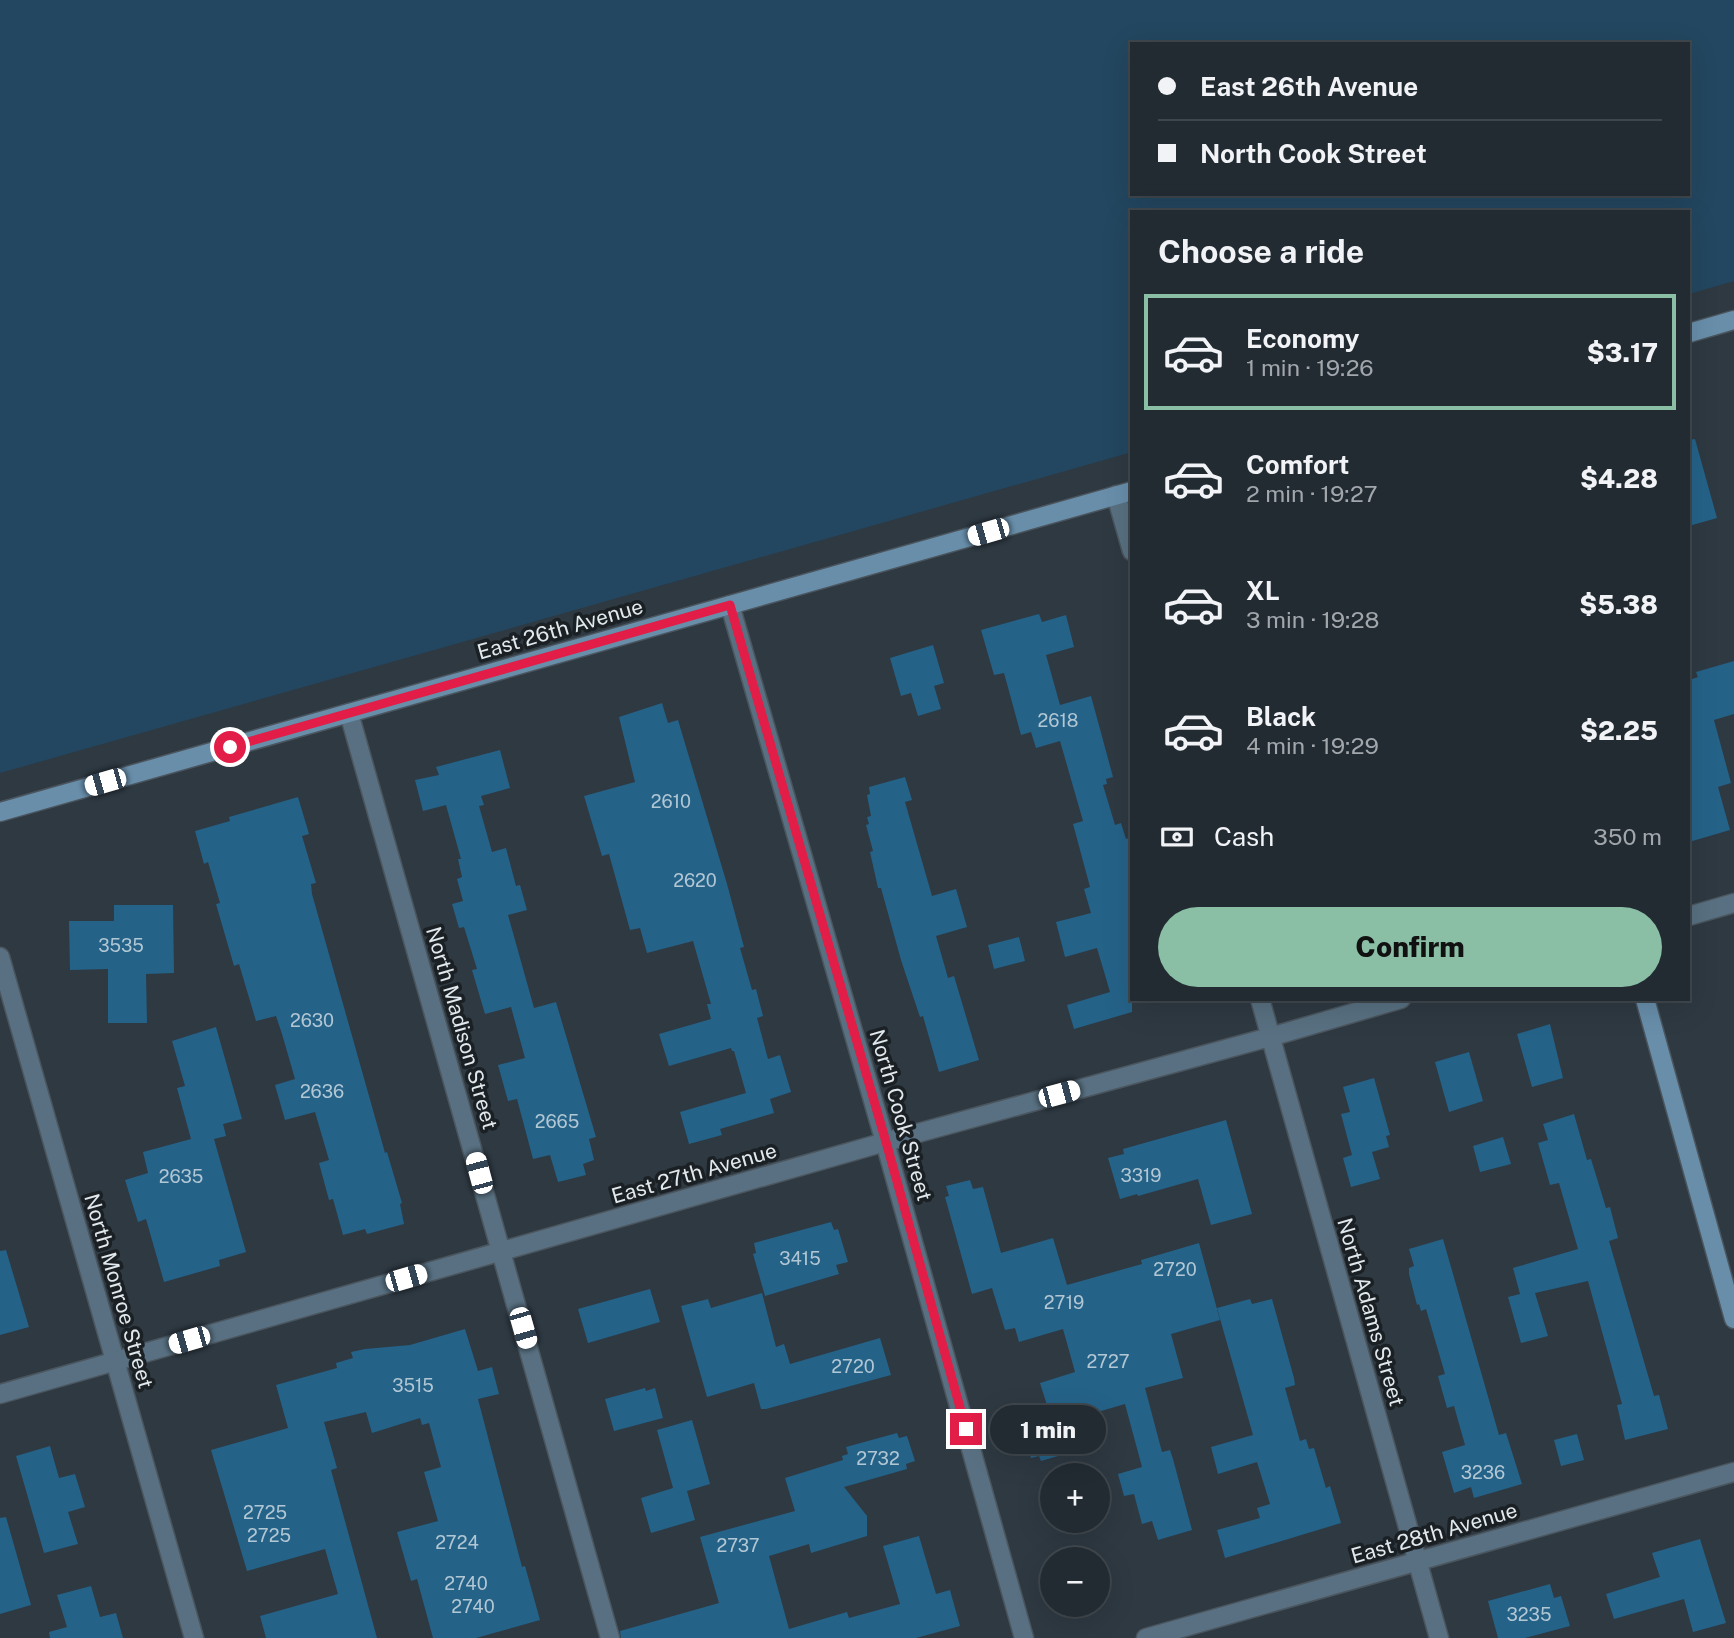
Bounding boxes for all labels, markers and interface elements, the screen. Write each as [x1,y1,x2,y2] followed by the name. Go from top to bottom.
[1200,71,1418,102] text: East 26th Avenue
[1200,138,1427,169] text: North Cook Street
[1158,233,1364,270] text: Choose a ride
[1162,321,1225,384] icon: car
[1246,323,1359,354] text: Economy
[1587,337,1658,368] text: $3.17
[1246,354,1374,381] text: 1 min · 19:26
[1162,447,1225,510] icon: car
[1246,449,1349,480] text: Comfort
[1580,463,1658,494] text: $4.28
[1246,480,1378,507] text: 2 min · 19:27
[965,516,1012,548] car
[1162,573,1225,636] icon: car
[1246,575,1280,606] text: XL
[1579,589,1658,620] text: $5.38
[474,593,646,665] street label: East 26th Avenue
[1246,606,1379,633] text: 3 min · 19:28
[1162,699,1225,762] icon: car
[1246,701,1316,732] text: Black
[1038,710,1078,731] house number: 2618
[1580,715,1658,746] text: $2.25
[214,731,246,763] route start
[1246,732,1379,759] text: 4 min · 19:29
[82,766,129,798] car
[651,791,691,812] house number: 2610
[1158,818,1196,856] icon: cash
[1214,821,1274,852] text: Cash
[1593,823,1662,850] text: 350 m
[673,870,717,891] house number: 2620
[1158,907,1662,987] button: Confirm
[421,924,503,1132] street label: North Madison Street
[98,935,144,956] house number: 3535
[290,1010,334,1031] house number: 2630
[865,1026,937,1204] street label: North Cook Street
[1036,1078,1083,1110] car
[300,1081,344,1102] house number: 2636
[535,1111,579,1132] house number: 2665
[609,1137,779,1209] street label: East 27th Avenue
[464,1150,495,1196] car
[1120,1165,1162,1186] house number: 3319
[159,1166,203,1187] house number: 2635
[79,1191,159,1391] street label: North Monroe Street
[1332,1215,1410,1409] street label: North Adams Street
[779,1248,821,1269] house number: 3415
[1153,1259,1197,1280] house number: 2720
[383,1262,430,1294] car
[1044,1292,1084,1313] house number: 2719
[508,1305,539,1351] car
[166,1324,213,1356] car
[1086,1351,1130,1372] house number: 2727
[831,1356,875,1377] house number: 2720
[392,1375,434,1396] house number: 3515
[990,1404,1106,1454] callout: 1 min
[950,1413,982,1445] route end
[1020,1416,1076,1443] text: 1 min
[856,1448,900,1469] house number: 2732
[1461,1462,1505,1483] house number: 3236
[1040,1463,1110,1617] map controls
[1040,1463,1110,1533] button: +
[1348,1497,1520,1569] street label: East 28th Avenue
[243,1502,287,1523] house number: 2725
[247,1525,291,1546] house number: 2725
[435,1532,479,1553] house number: 2724
[716,1535,760,1556] house number: 2737
[1040,1547,1110,1617] button: −
[444,1573,488,1594] house number: 2740
[451,1596,495,1617] house number: 2740
[1507,1604,1551,1625] house number: 3235

